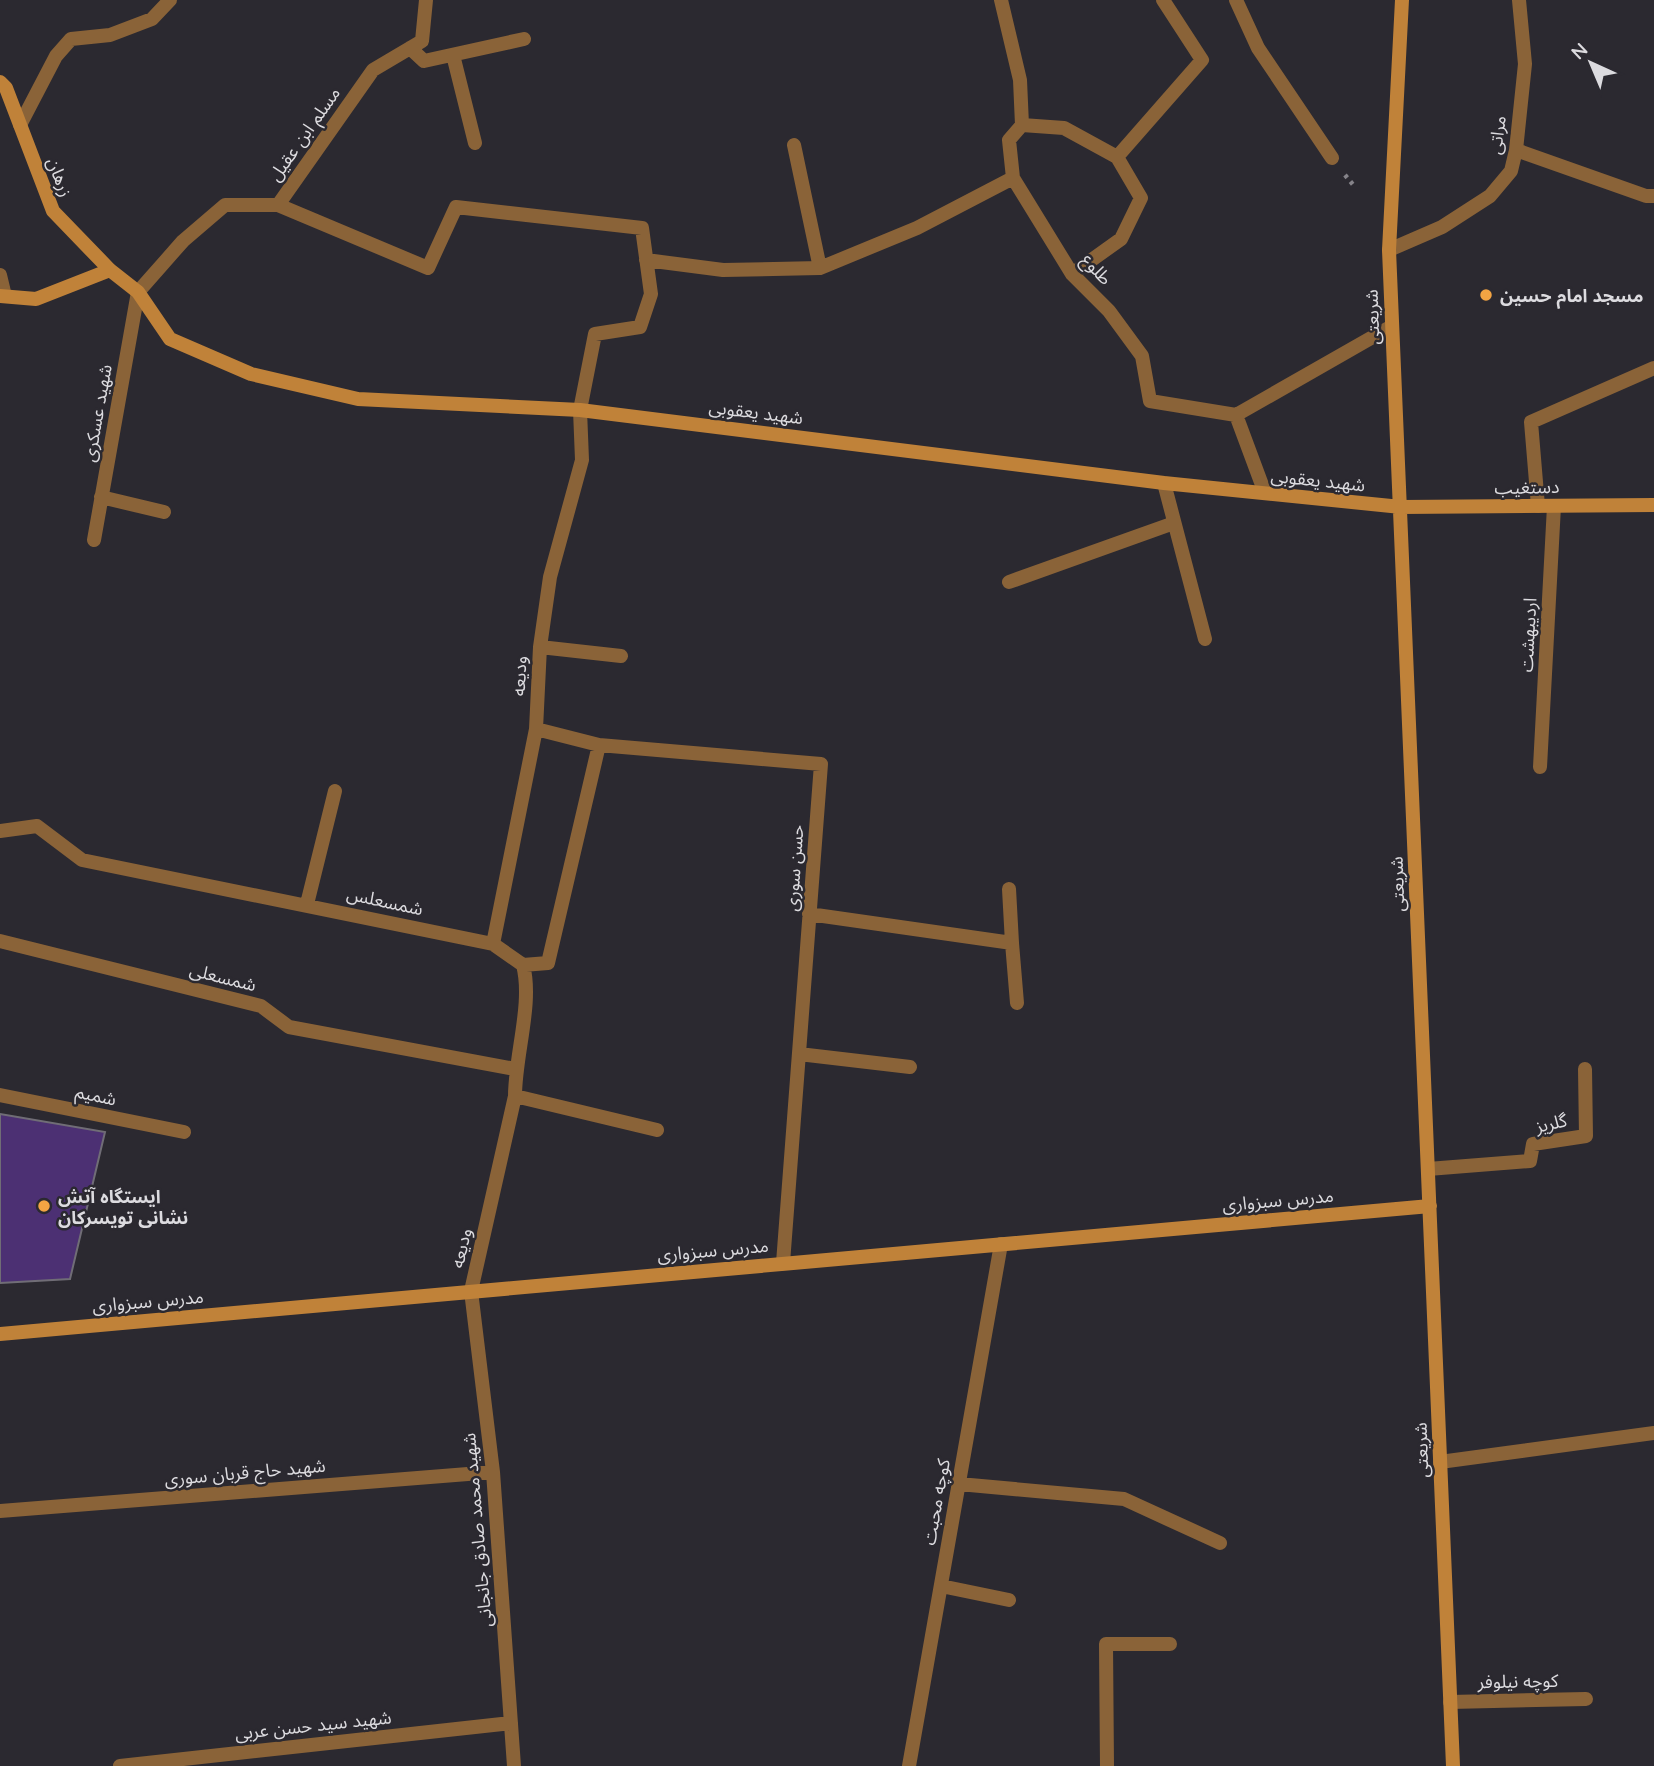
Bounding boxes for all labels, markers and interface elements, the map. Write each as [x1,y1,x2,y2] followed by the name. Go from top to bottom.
[1556,28,1626,98] north arrow
[1566,37,1593,64] text: N
[263,82,347,187] street label: مسلم ابن عقیل
[1483,114,1511,156] street label: مراتی
[42,154,78,200] street label: زرهان
[1074,248,1117,292] street label: طلوع
[1500,284,1643,309] place label: مسجد امام حسین
[1478,287,1494,303] marker: مسجد امام حسین
[1360,289,1384,345] street label: شریعتی
[77,362,117,464] street label: شهید عسکری
[708,395,804,429] street label: شهید یعقوبی
[1270,464,1366,496] street label: شهید یعقوبی
[1494,475,1560,499] street label: دستغیب
[1515,597,1541,673] street label: اردیبهشت
[506,655,532,697] street label: ودیعه
[779,824,809,912] street label: حسن سوری
[1385,856,1409,912] street label: شریعتی
[345,882,425,920] street label: شمسعلس
[187,958,259,996] street label: شمسعلی
[73,1079,119,1113] street label: شمیم
[1532,1108,1570,1138] street label: گلریز
[1221,1184,1335,1216] street label: مدرس سبزواری
[58,1185,188,1229] place label: ایستگاه آتش نشانی تویسرکان
[36,1198,52,1214] marker: ایستگاه آتش نشانی تویسرکان
[445,1226,477,1270] street label: ودیعه
[656,1234,770,1266] street label: مدرس سبزواری
[91,1285,205,1317] street label: مدرس سبزواری
[1409,1422,1433,1478] street label: شریعتی
[457,1432,497,1628] street label: شهید محمد صادق جانجانی
[164,1454,327,1492] street label: شهید حاج قربان سوری
[917,1457,955,1547] street label: کوچه محبت
[1476,1669,1559,1693] street label: کوچه نیلوفر
[234,1705,392,1745] street label: شهید سید حسن عربی

